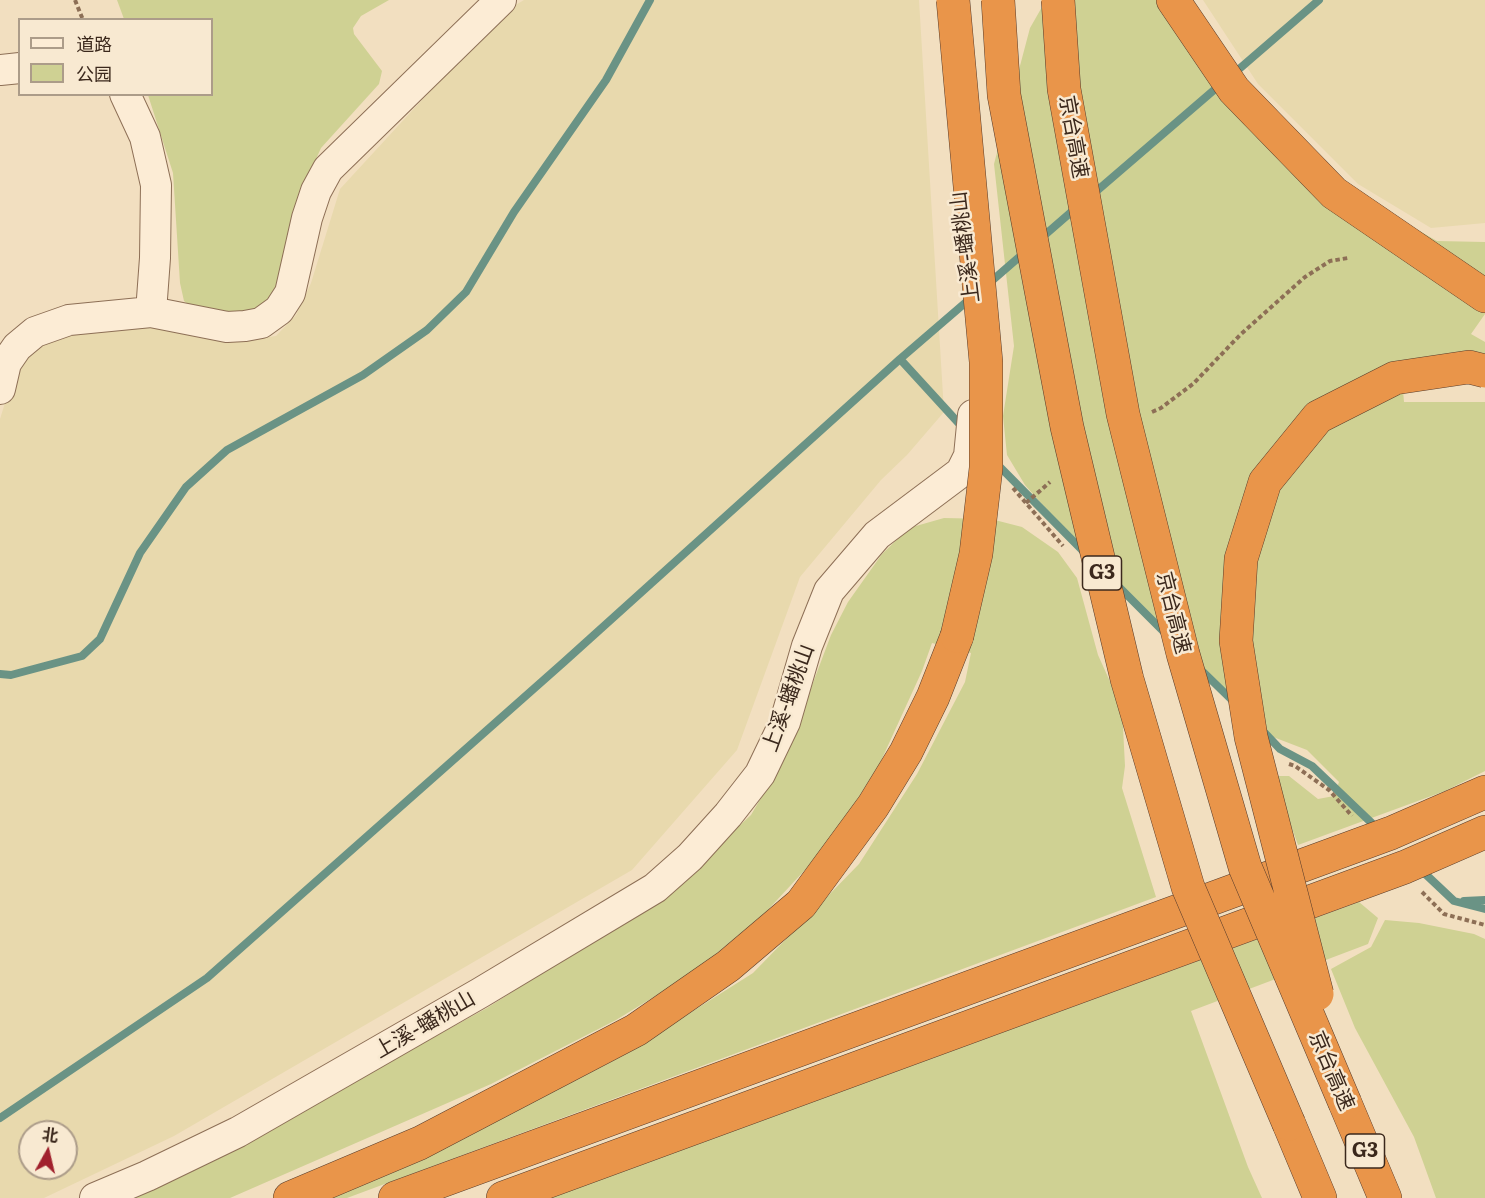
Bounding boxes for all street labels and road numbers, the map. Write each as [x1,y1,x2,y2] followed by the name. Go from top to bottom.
[1053,93,1093,181] street label: 京台高速
[947,190,985,304] street label: 上溪-蟠桃山
[1082,556,1122,590] road number: G3
[1151,569,1195,657] street label: 京台高速
[758,641,820,755] street label: 上溪-蟠桃山
[370,986,480,1064] street label: 上溪-蟠桃山
[1303,1027,1359,1115] street label: 京台高速
[1346,1134,1384,1168] road number: G3

